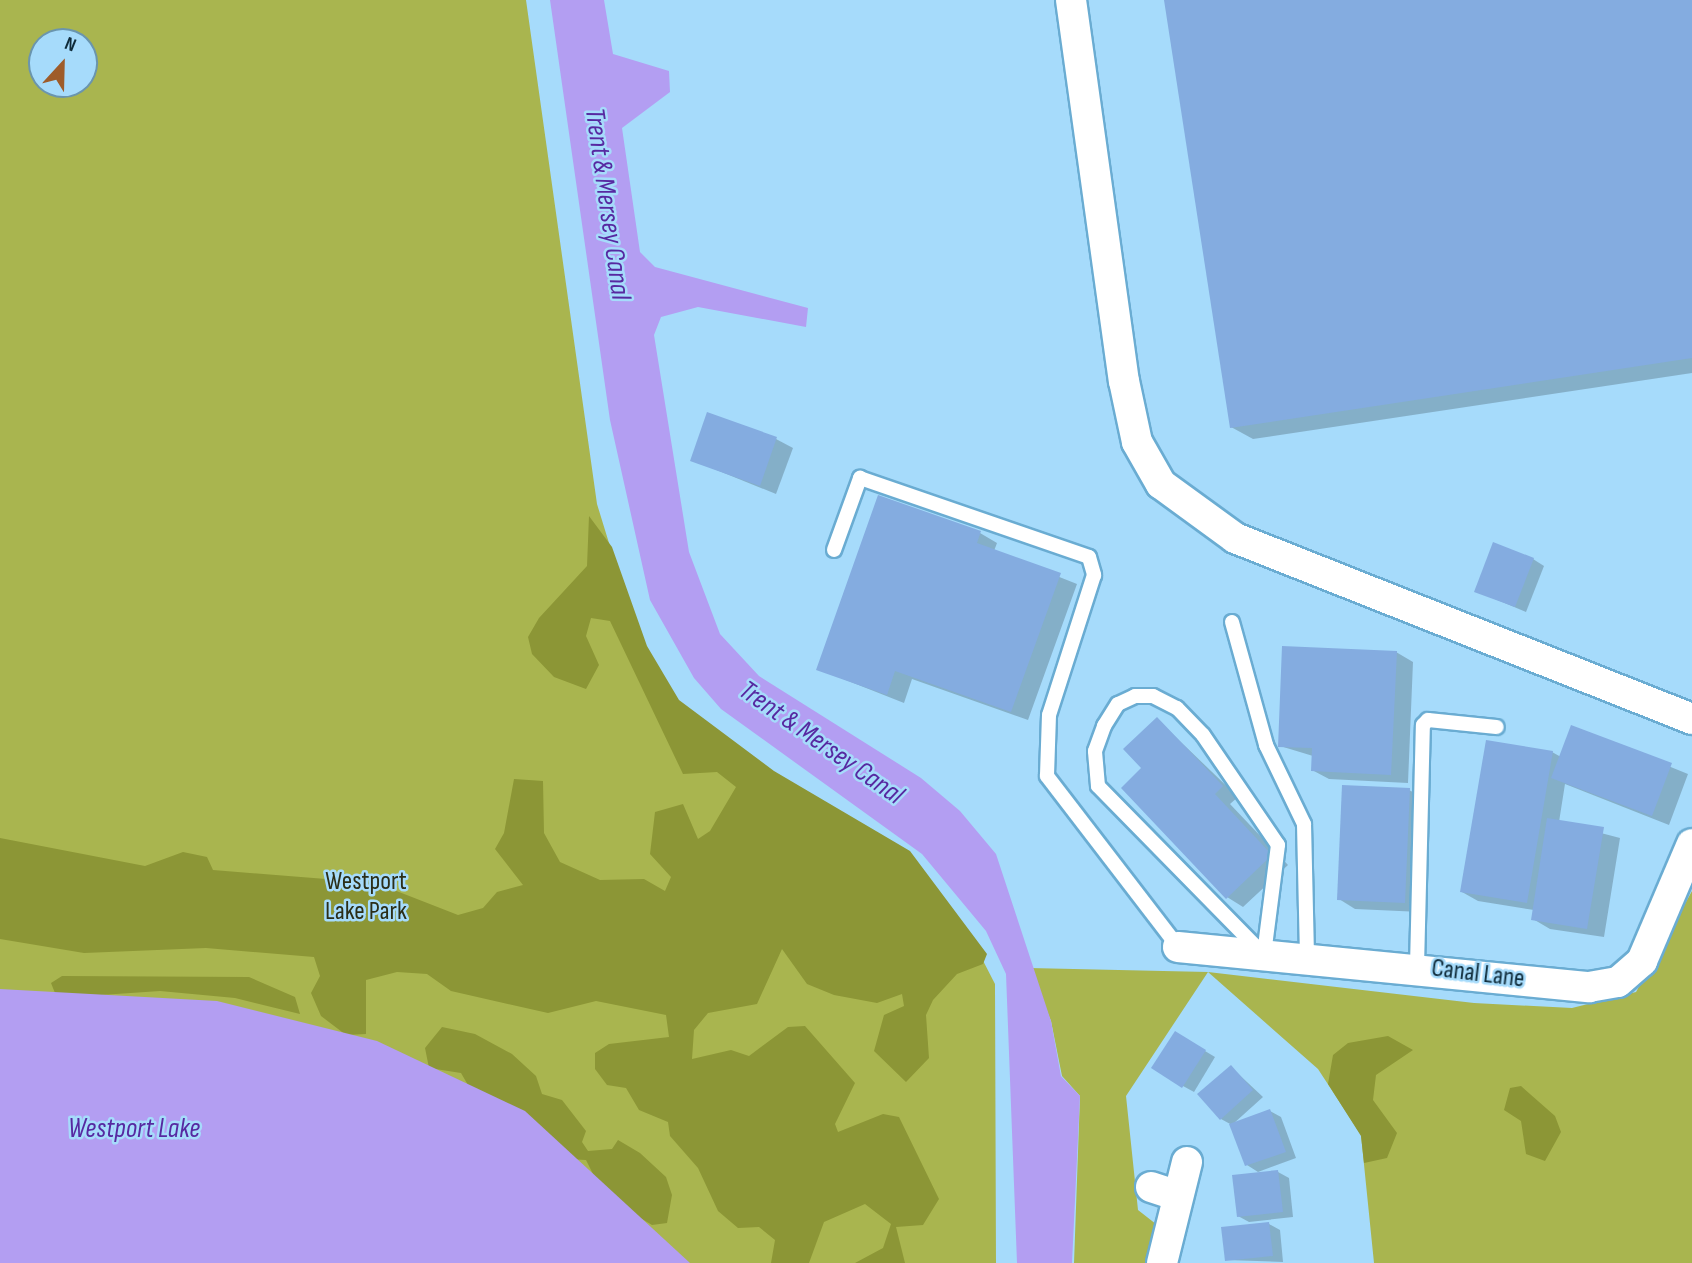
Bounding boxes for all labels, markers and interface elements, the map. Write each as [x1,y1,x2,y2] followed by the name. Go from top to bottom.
[28,28,98,98] north arrow
[61,32,79,57] text: N
[577,106,637,302] water label: Trent & Mersey Canal
[732,674,910,812] water label: Trent & Mersey Canal
[325,866,407,928] park label: Westport Lake Park
[1430,953,1526,995] street label: Canal Lane
[68,1112,200,1146] water label: Westport Lake

